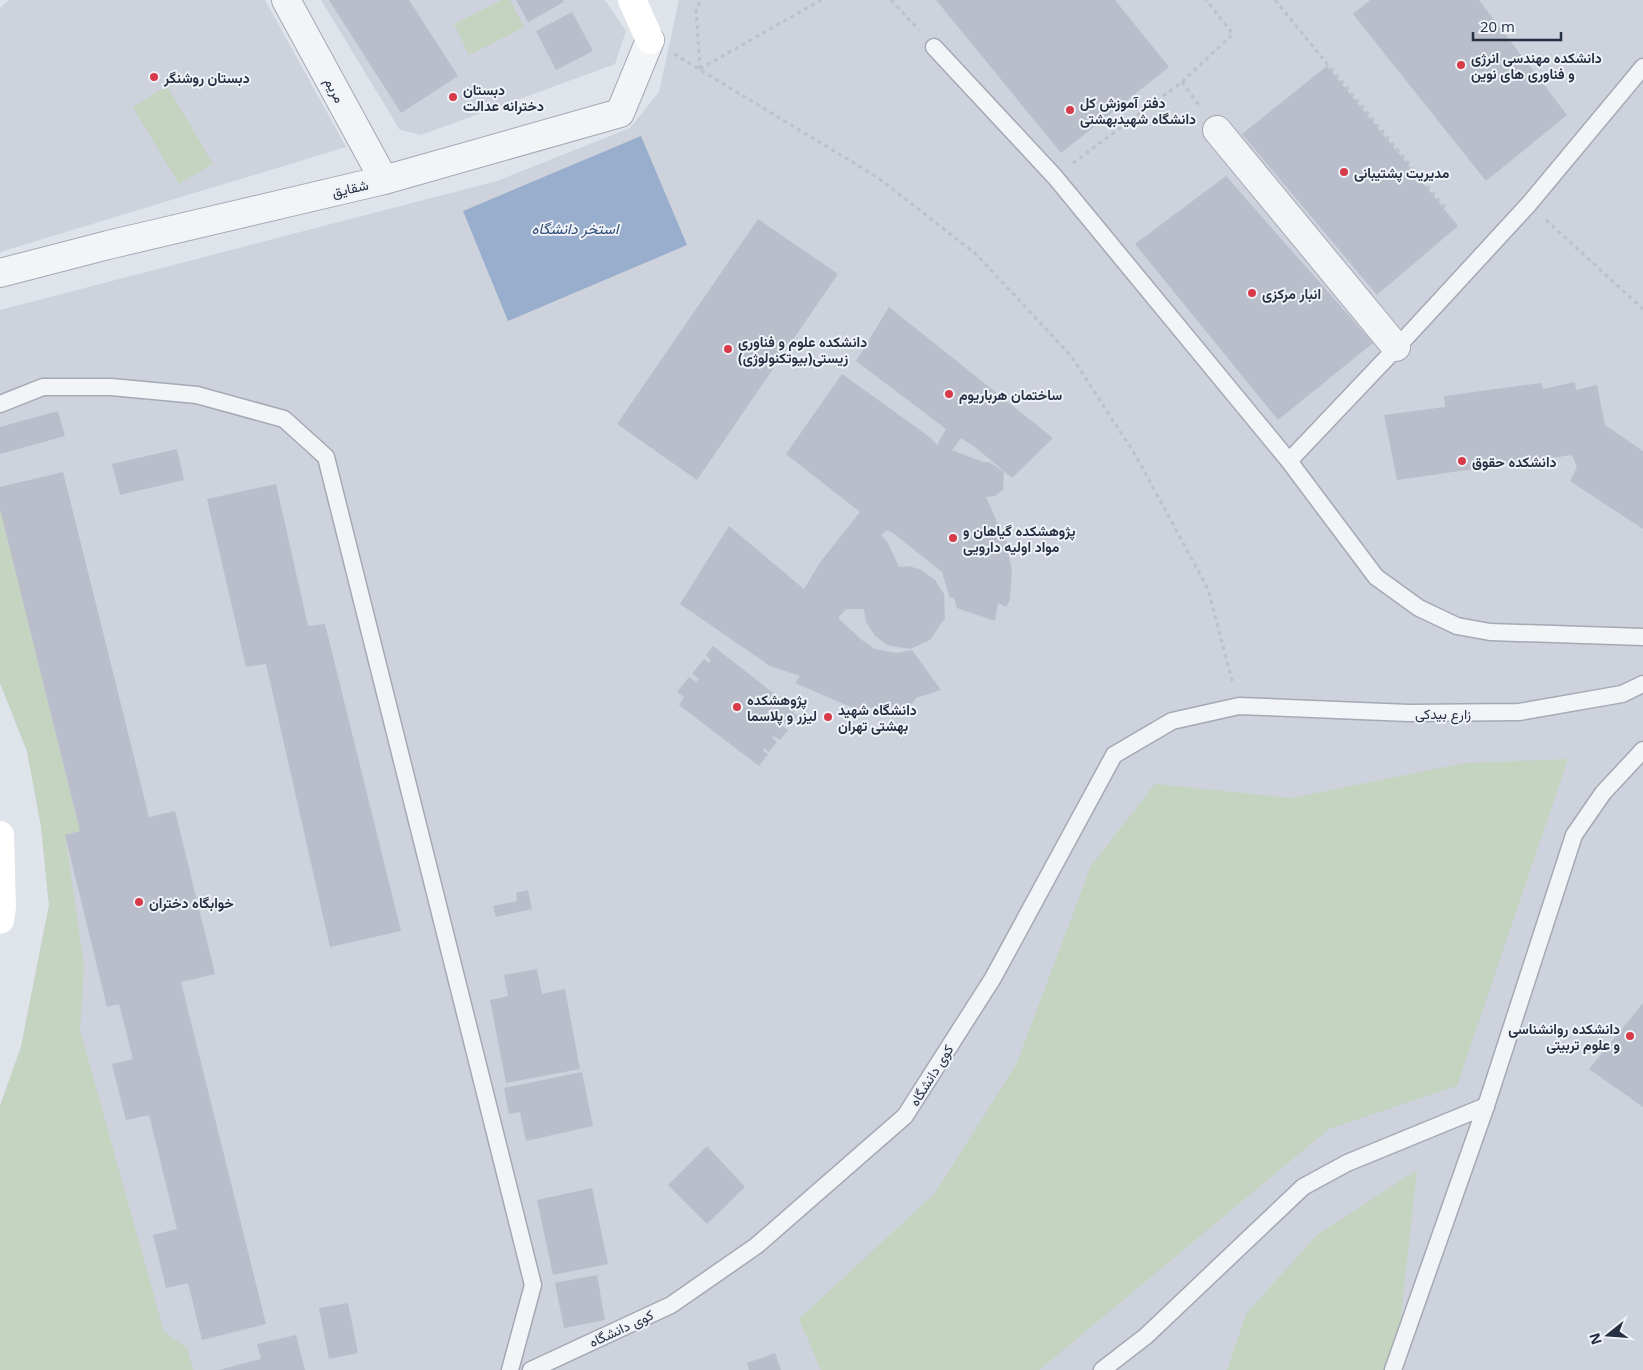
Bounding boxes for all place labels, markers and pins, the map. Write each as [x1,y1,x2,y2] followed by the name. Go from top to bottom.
[1471,48,1602,83] place label: دانشکده مهندسی انرژی و فناوری های نوین
[1455,59,1467,71] marker: دانشکده مهندسی انرژی و فناوری های نوین
[163,68,250,87] place label: دبستان روشنگر
[148,71,160,83] marker: دبستان روشنگر
[463,80,544,115] place label: دبستان دخترانه عدالت
[447,91,459,103] marker: دبستان دخترانه عدالت
[1080,93,1196,128] place label: دفتر آموزش کل دانشگاه شهیدبهشتی
[1064,104,1076,116] marker: دفتر آموزش کل دانشگاه شهیدبهشتی
[1354,163,1450,183] place label: مدیریت پشتیبانی
[1338,166,1350,178] marker: مدیریت پشتیبانی
[1262,284,1321,303] place label: انبار مرکزی
[1246,287,1258,299] marker: انبار مرکزی
[738,332,867,367] place label: دانشکده علوم و فناوری زیستی(بیوتکنولوژی)
[722,343,734,355] marker: دانشکده علوم و فناوری زیستی(بیوتکنولوژی)
[959,385,1062,404] place label: ساختمان هرباریوم
[943,388,955,400] marker: ساختمان هرباریوم
[1472,452,1557,471] place label: دانشکده حقوق
[1456,455,1468,467] marker: دانشکده حقوق
[963,521,1076,556] place label: پژوهشکده گیاهان و مواد اولیه دارویی
[947,532,959,544] marker: پژوهشکده گیاهان و مواد اولیه دارویی
[747,690,817,726] place label: پژوهشکده لیزر و پلاسما
[838,700,917,735] place label: دانشگاه شهید بهشتی تهران
[731,701,743,713] marker: پژوهشکده لیزر و پلاسما
[822,711,834,723] marker: دانشگاه شهید بهشتی تهران
[149,893,234,912] place label: خوابگاه دختران
[133,896,145,908] marker: خوابگاه دختران
[1508,1019,1620,1054] place label: دانشکده روانشناسی و علوم تربیتی
[1624,1030,1636,1042] marker: دانشکده روانشناسی و علوم تربیتی

